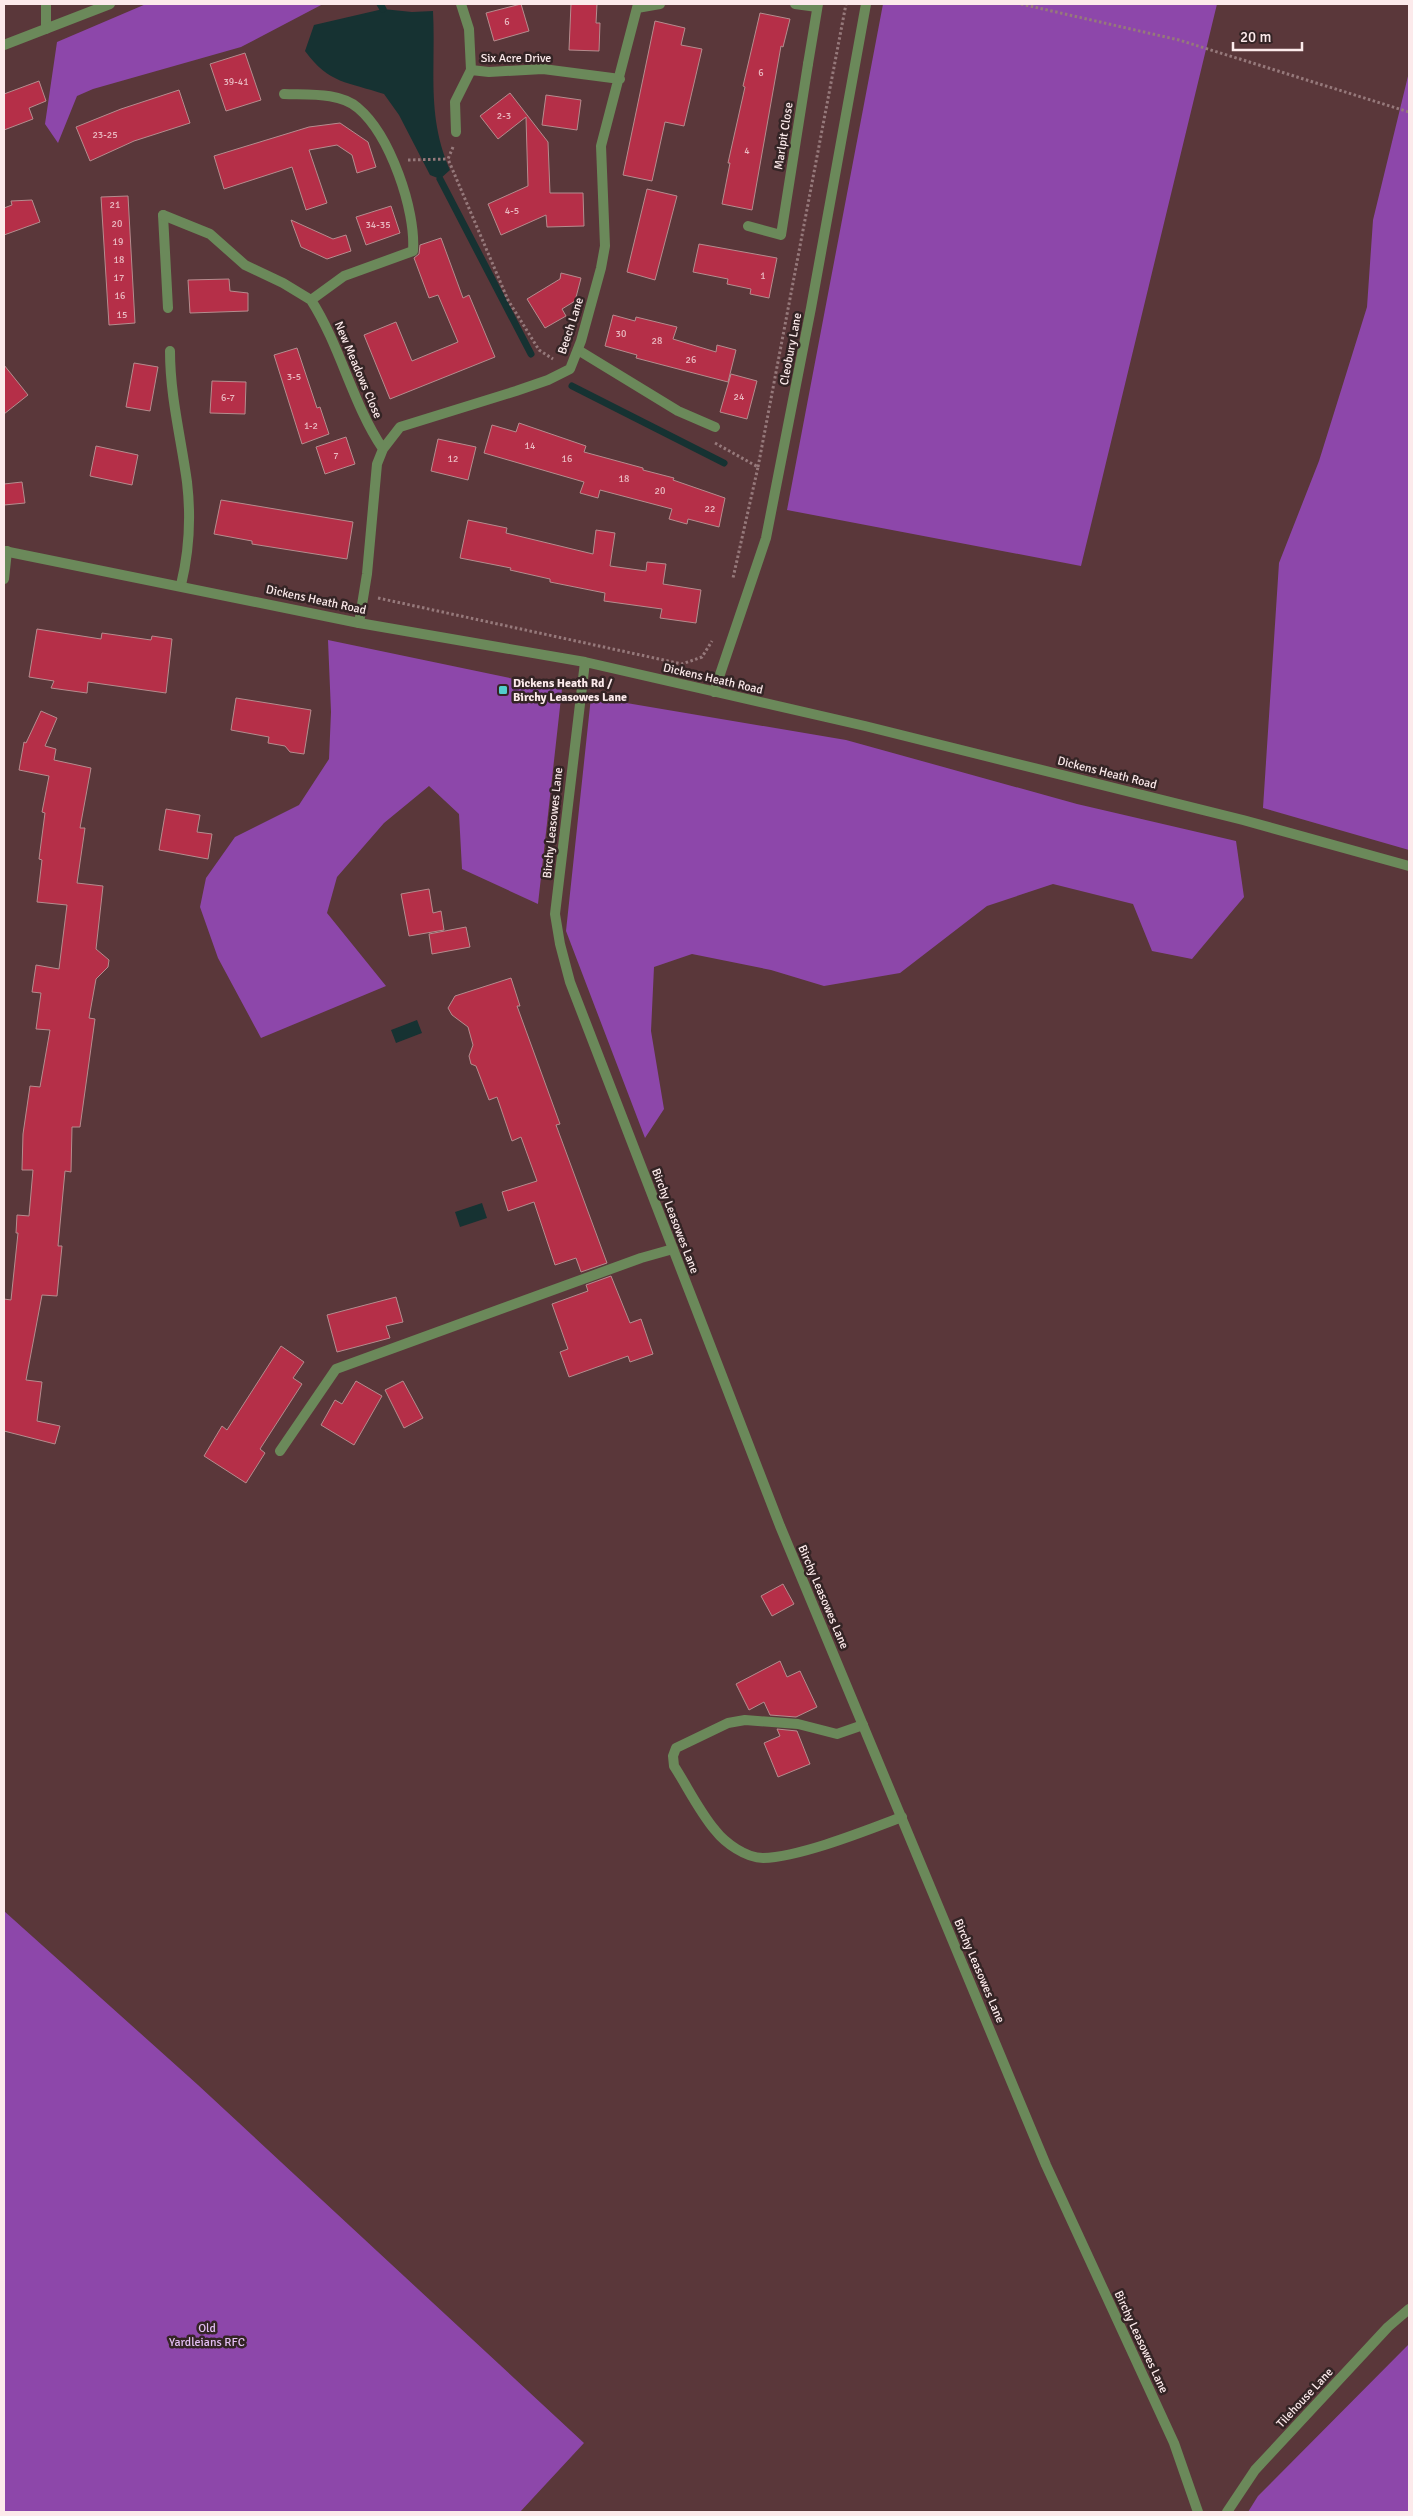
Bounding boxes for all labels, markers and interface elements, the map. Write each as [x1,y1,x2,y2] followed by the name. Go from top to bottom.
[504,16,510,28] house number: 6
[1233,20,1302,52] scale bar
[1240,28,1271,46] text: 20 m
[481,51,551,66] street label: Six Acre Drive
[758,67,764,79] house number: 6
[223,76,249,88] house number: 39-41
[771,101,797,171] street label: Marlpit Close
[497,110,511,122] house number: 2-3
[92,129,118,141] house number: 23-25
[744,145,750,157] house number: 4
[110,199,120,211] house number: 21
[505,205,519,217] house number: 4-5
[112,218,122,230] house number: 20
[365,219,391,231] house number: 34-35
[113,236,123,248] house number: 19
[114,254,124,266] house number: 18
[760,270,766,282] house number: 1
[114,272,124,284] house number: 17
[115,290,125,302] house number: 16
[555,296,587,356] street label: Beech Lane
[117,309,127,321] house number: 15
[777,311,805,387] street label: Cleobury Lane
[331,319,385,421] street label: New Meadows Close
[616,328,626,340] house number: 30
[652,335,662,347] house number: 28
[686,354,696,366] house number: 26
[287,371,301,383] house number: 3-5
[734,391,745,403] house number: 24
[221,392,235,404] house number: 6-7
[304,420,318,432] house number: 1-2
[525,440,536,452] house number: 14
[333,450,339,462] house number: 7
[448,453,458,465] house number: 12
[562,453,572,465] house number: 16
[619,473,629,485] house number: 18
[655,485,665,497] house number: 20
[705,503,715,515] house number: 22
[265,582,367,618] street label: Dickens Heath Road
[662,660,764,698] street label: Dickens Heath Road
[513,676,627,705] place label: Dickens Heath Rd / Birchy Leasowes Lane
[497,684,509,696] marker: Dickens Heath Rd / Birchy Leasowes Lane
[1056,753,1158,793] street label: Dickens Heath Road
[540,767,566,879] street label: Birchy Leasowes Lane
[648,1166,702,1276] street label: Birchy Leasowes Lane
[794,1543,852,1651] street label: Birchy Leasowes Lane
[950,1917,1008,2025] street label: Birchy Leasowes Lane
[1111,2288,1171,2396] street label: Birchy Leasowes Lane
[169,2321,245,2350] park label: Old Yardleians RFC
[1273,2365,1337,2431] street label: Tilehouse Lane

